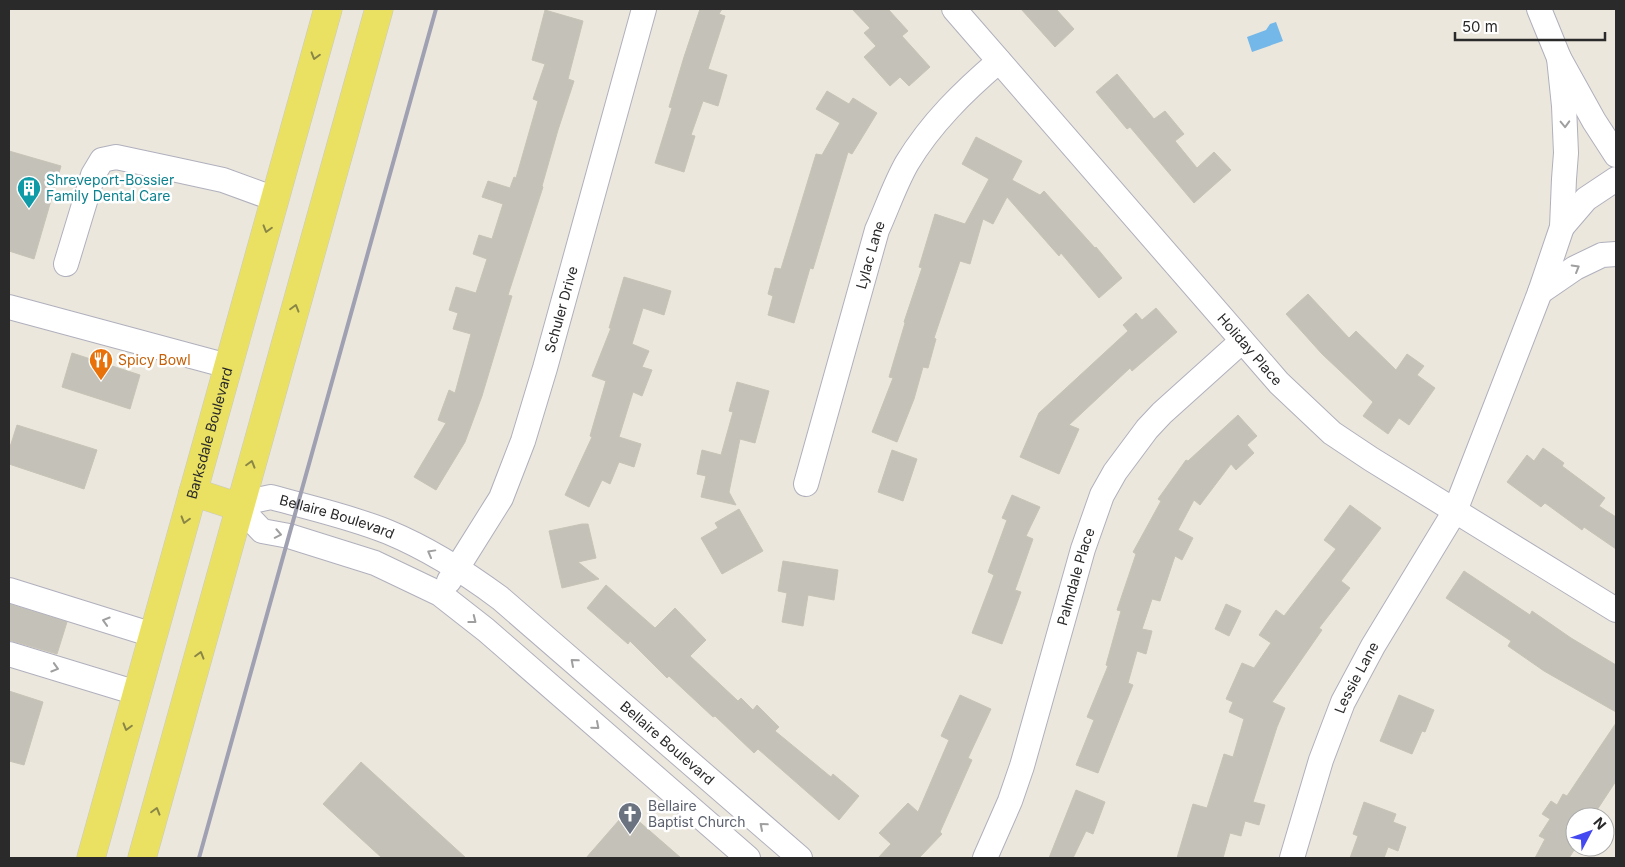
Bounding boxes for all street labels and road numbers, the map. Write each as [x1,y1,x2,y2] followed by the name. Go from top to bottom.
[852,218,888,291] street label: Lylac Lane
[541,264,581,355] street label: Schuler Drive
[1214,310,1286,389] street label: Holiday Place
[183,365,236,501] street label: Barksdale Boulevard
[278,491,397,542] street label: Bellaire Boulevard
[1053,525,1098,627] street label: Palmdale Place
[1330,639,1382,716] street label: Lessie Lane
[617,697,718,788] street label: Bellaire Boulevard

